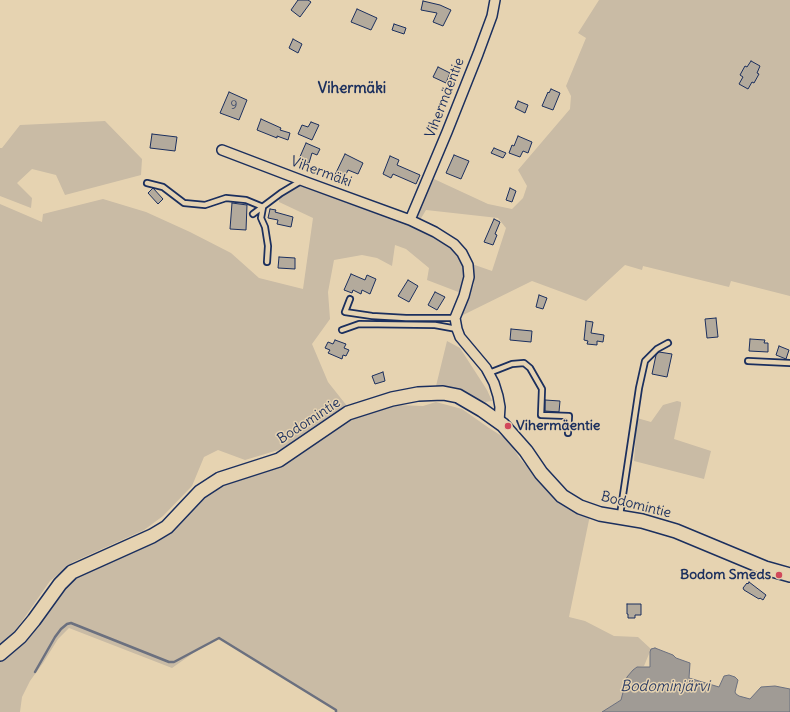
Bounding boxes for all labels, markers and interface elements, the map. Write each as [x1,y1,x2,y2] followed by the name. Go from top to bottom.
[422,56,468,140] street label: Vihermäentie
[318,80,386,98] district label: Vihermäki
[231,99,237,113] house number: 9
[288,153,354,191] street label: Vihermäki
[274,394,344,448] street label: Bodomintie
[516,418,600,434] place label: Vihermäentie
[503,421,513,431] marker: Vihermäentie
[599,488,673,522] street label: Bodomintie
[680,567,771,583] place label: Bodom Smeds
[774,570,784,580] marker: Bodom Smeds
[620,678,710,696] water label: Bodominjärvi

